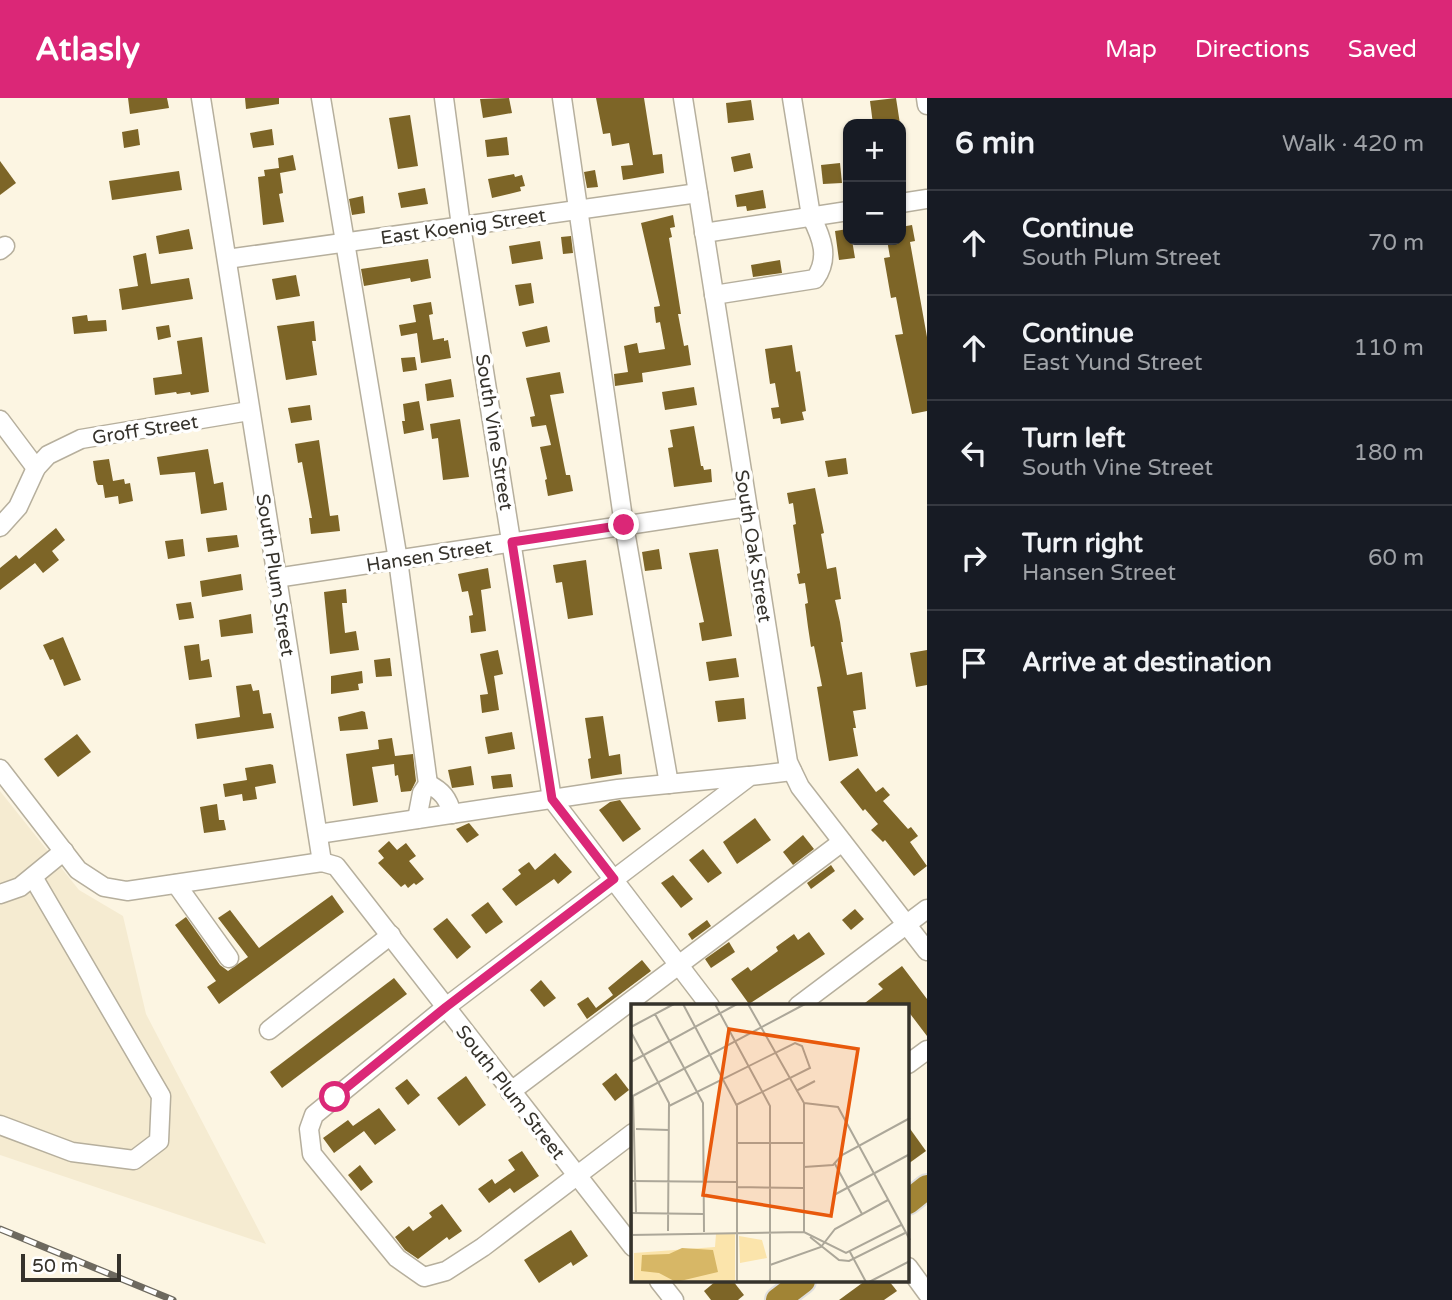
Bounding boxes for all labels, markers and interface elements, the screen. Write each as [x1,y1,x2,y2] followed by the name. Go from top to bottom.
[35,30,140,69] text: Atlasly
[1105,35,1157,64] text: Map
[1195,35,1310,64] text: Directions
[1348,35,1417,64] text: Saved
[843,119,906,245] map controls
[843,119,906,182] button: +
[955,125,1035,162] text: 6 min
[1282,130,1424,158] text: Walk · 420 m
[843,182,906,245] button: −
[379,205,547,249] street label: East Koenig Street
[1022,213,1134,244] text: Continue
[955,224,993,262] icon: ahead
[1368,229,1424,257] text: 70 m
[1022,244,1221,272] text: South Plum Street
[1022,318,1134,349] text: Continue
[955,329,993,367] icon: ahead
[1354,334,1424,362] text: 110 m
[1022,349,1203,377] text: East Yund Street
[471,352,517,512] street label: South Vine Street
[91,411,200,449] street label: Groff Street
[1022,423,1125,454] text: Turn left
[955,434,993,472] icon: left
[1354,439,1424,467] text: 180 m
[1022,454,1213,482] text: South Vine Street
[730,468,776,624] street label: South Oak Street
[251,492,299,658] street label: South Plum Street
[608,509,639,540] route end
[1022,528,1143,559] text: Turn right
[365,535,494,577] street label: Hansen Street
[955,539,993,577] icon: right
[1368,544,1424,572] text: 60 m
[1022,559,1176,587] text: Hansen Street
[955,644,993,682] icon: arrive
[1022,647,1272,678] text: Arrive at destination
[631,1004,909,1282] inset map
[451,1021,569,1164] street label: South Plum Street
[319,1081,350,1112] route start
[21,1251,121,1283] scale bar
[32,1255,78,1277] text: 50 m

